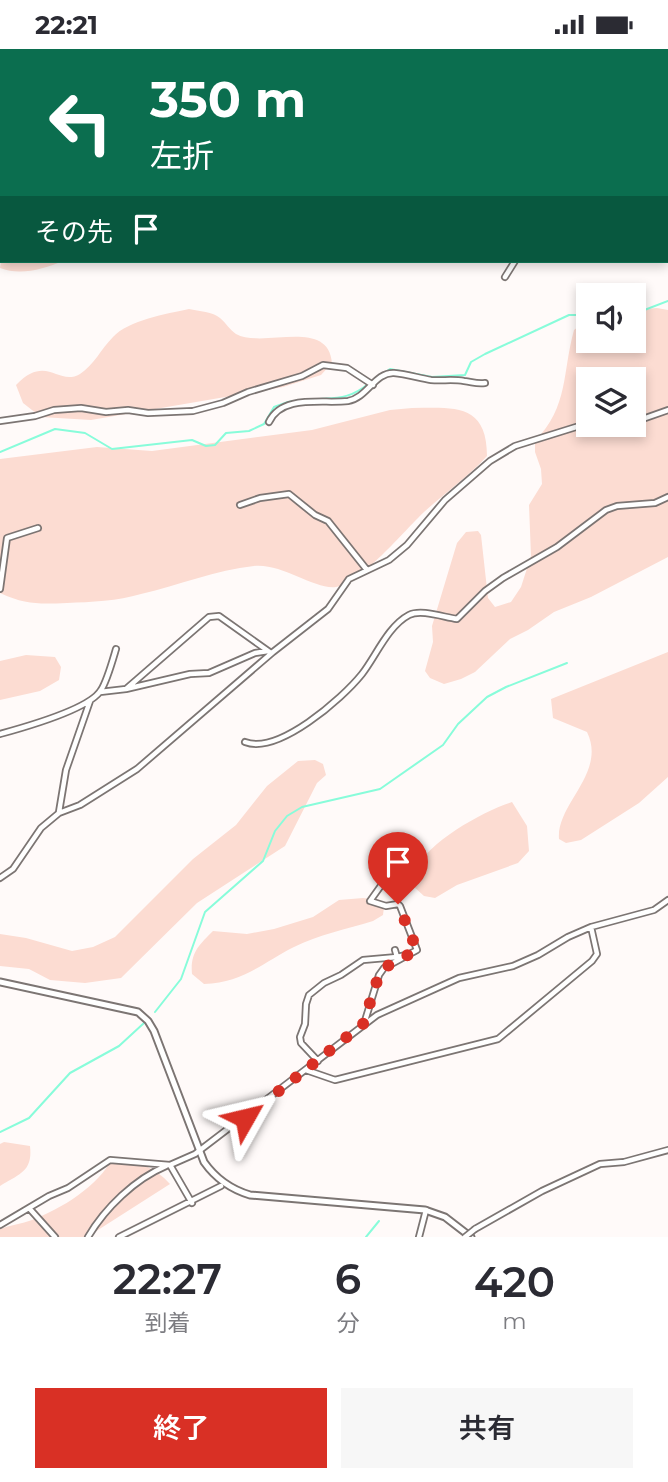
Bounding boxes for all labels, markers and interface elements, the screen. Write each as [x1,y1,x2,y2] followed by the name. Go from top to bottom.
[35,9,98,41] text: 22:21
[150,70,306,129] text: 350 m
[35,77,126,168] icon: left
[150,136,214,175] text: 左折
[127,210,165,248] icon: arrive
[35,216,113,248] text: その先
[576,283,646,437] map controls
[576,283,646,353] button: sound
[576,367,646,437] button: layers
[368,832,428,904] pin
[379,843,417,881] icon: arrive
[208,1081,282,1155] position arrow
[113,1253,222,1305] text: 22:27
[335,1253,361,1305] text: 6
[474,1256,555,1308] text: 420
[502,1307,527,1335] text: m
[144,1309,190,1337] text: 到着
[336,1309,359,1337] text: 分
[35,1388,327,1468] button: 終了
[341,1388,633,1468] button: 共有

